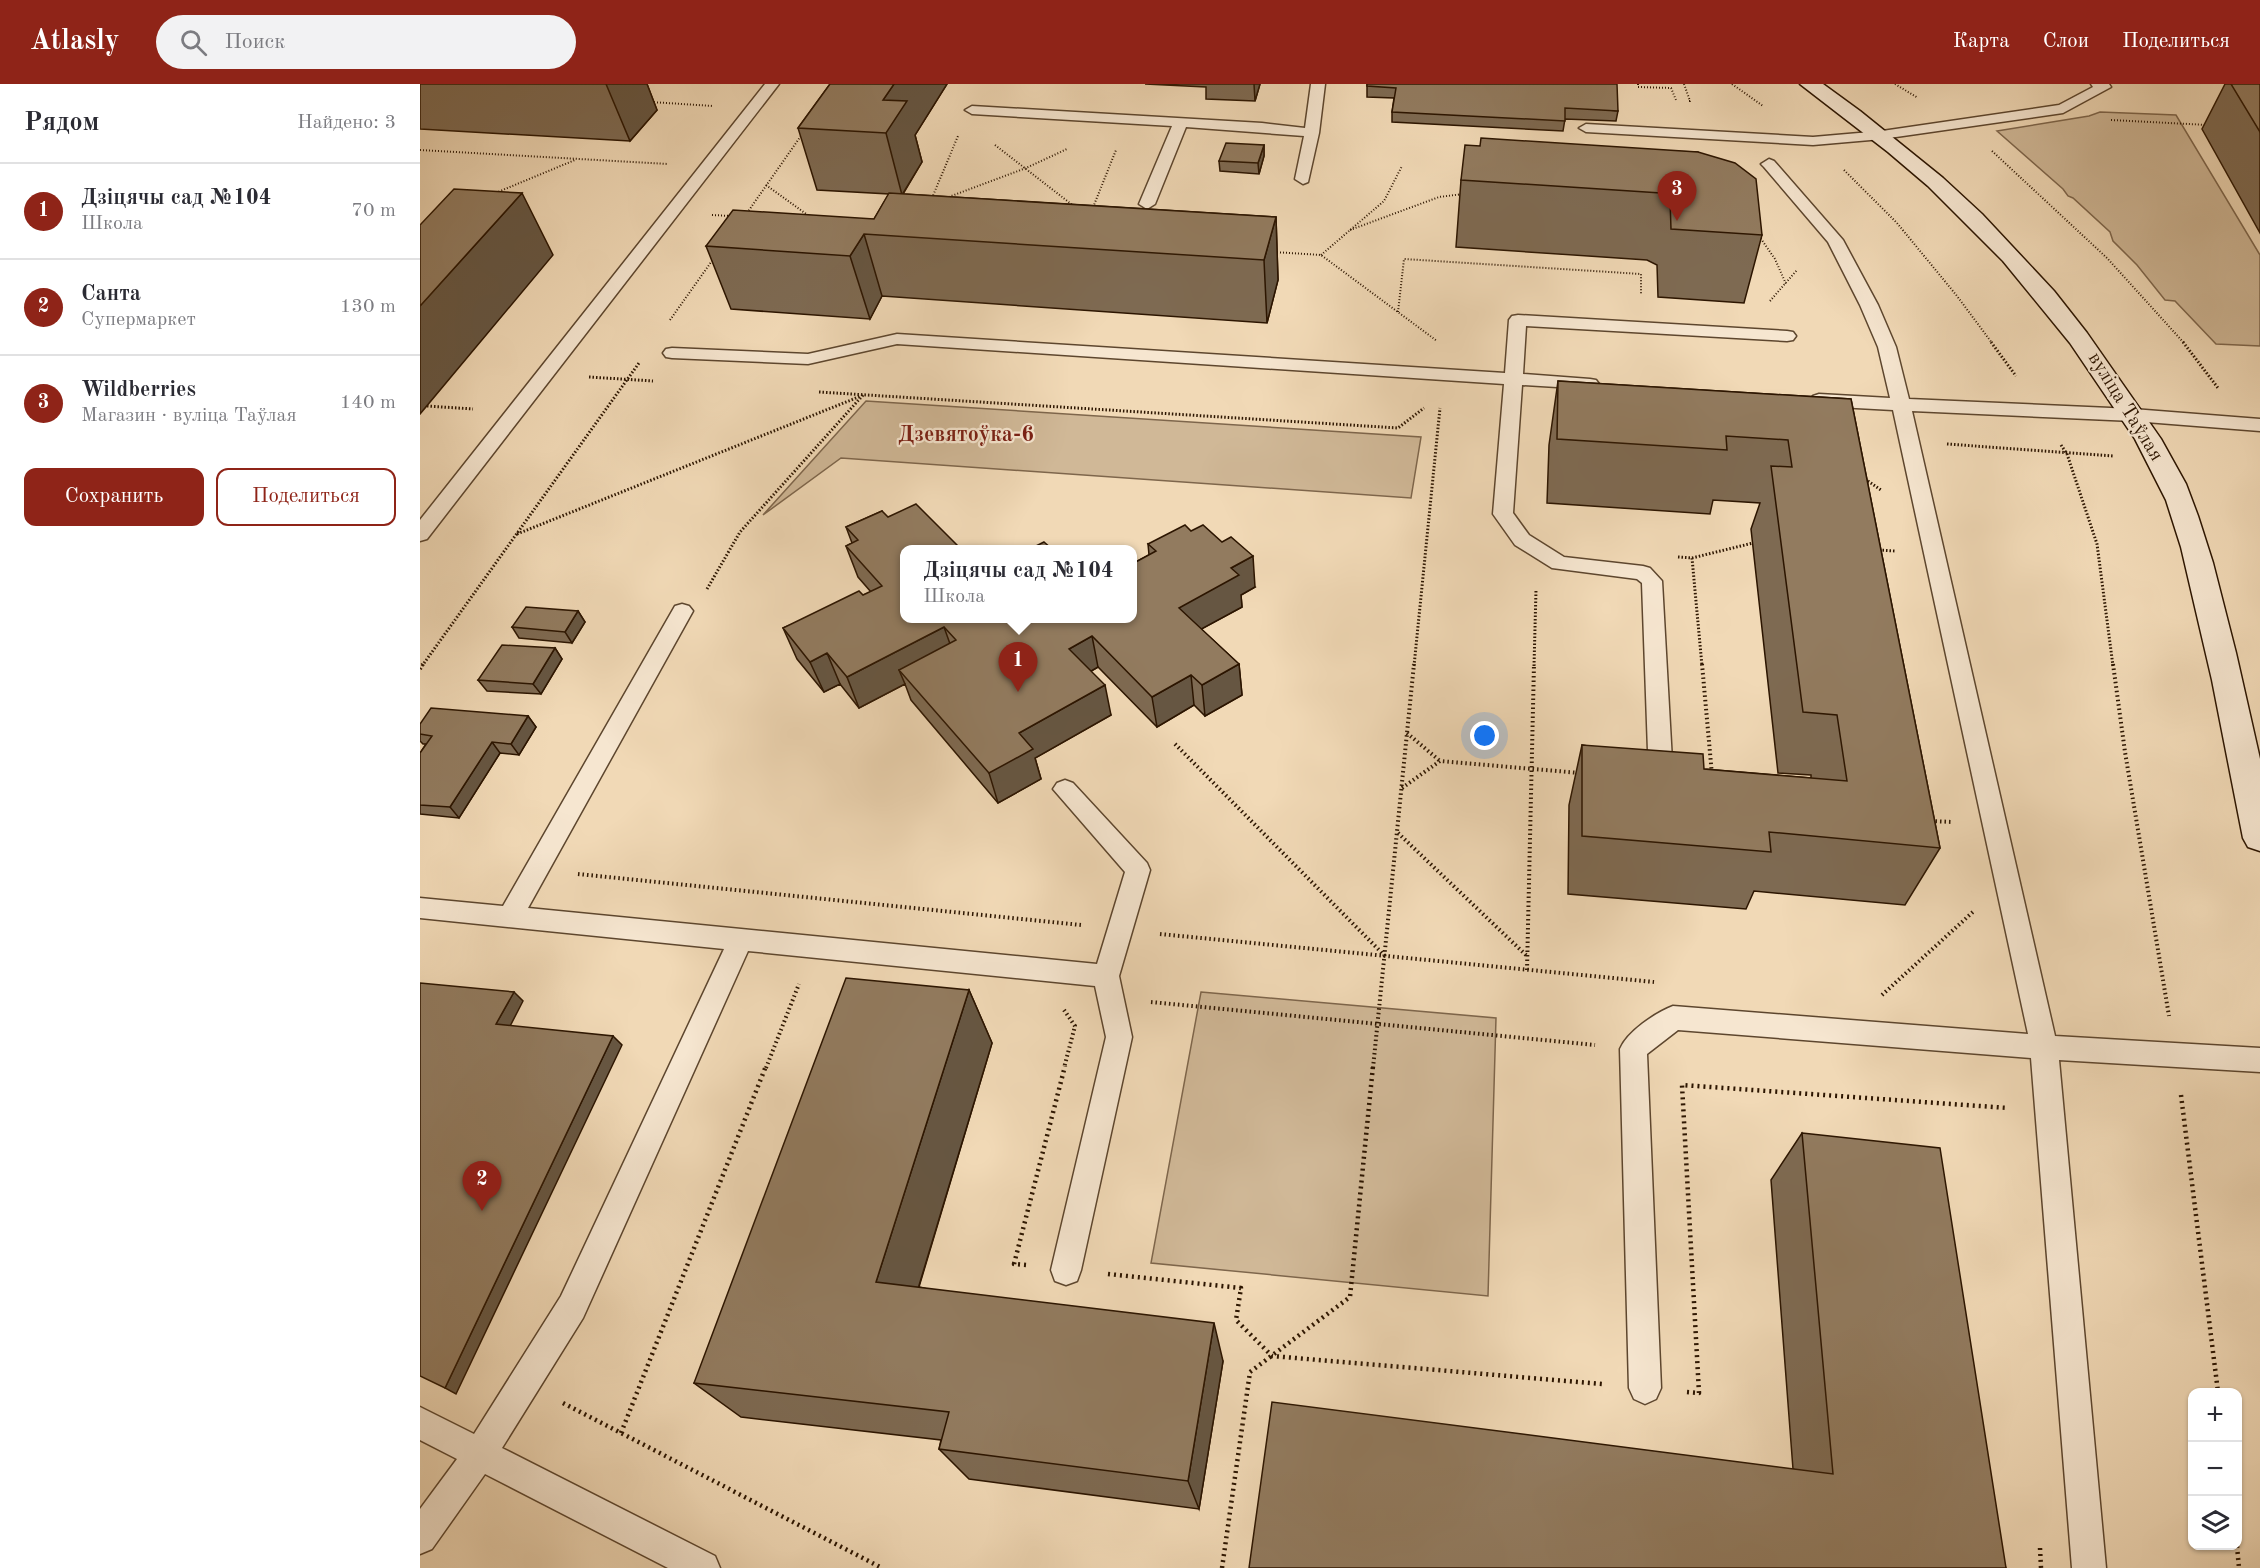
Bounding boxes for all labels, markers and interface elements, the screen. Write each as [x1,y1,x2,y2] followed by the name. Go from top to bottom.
[156,15,576,69] search box
[177,26,210,59] icon: search
[30,28,120,56] text: Atlasly
[225,31,285,53] text: Поиск
[1953,31,2010,52] text: Карта
[2043,31,2089,52] text: Слои
[2122,31,2230,52] text: Поделиться
[24,110,99,136] text: Рядом
[297,113,396,133] text: Найдено: 3
[1658,172,1696,221] pin: 3
[81,187,271,209] text: Дзіцячы сад №104
[38,201,49,221] text: 1
[351,201,396,221] text: 70 m
[81,214,143,234] text: Школа
[81,283,141,305] text: Санта
[38,297,49,317] text: 2
[340,297,396,317] text: 130 m
[81,310,196,330] text: Супермаркет
[2084,349,2166,465] street label: вуліца Таўлая
[81,379,196,401] text: Wildberries
[38,393,49,413] text: 3
[340,393,396,413] text: 140 m
[81,406,297,426] text: Магазин · вуліца Таўлая
[898,424,1034,446] district label: Дзевятоўка-6
[24,468,204,526] button: Сохранить
[216,468,396,526] button: Поделиться
[900,545,1137,623] popup
[923,560,1114,582] text: Дзіцячы сад №104
[923,587,985,607] text: Школа
[998,642,1038,692] pin: 1
[1470,721,1499,750] your location
[462,1162,502,1211] pin: 2
[2188,1388,2242,1550] map controls
[2188,1388,2242,1442] button: +
[2188,1442,2242,1496] button: −
[2188,1496,2242,1550] button: layers

